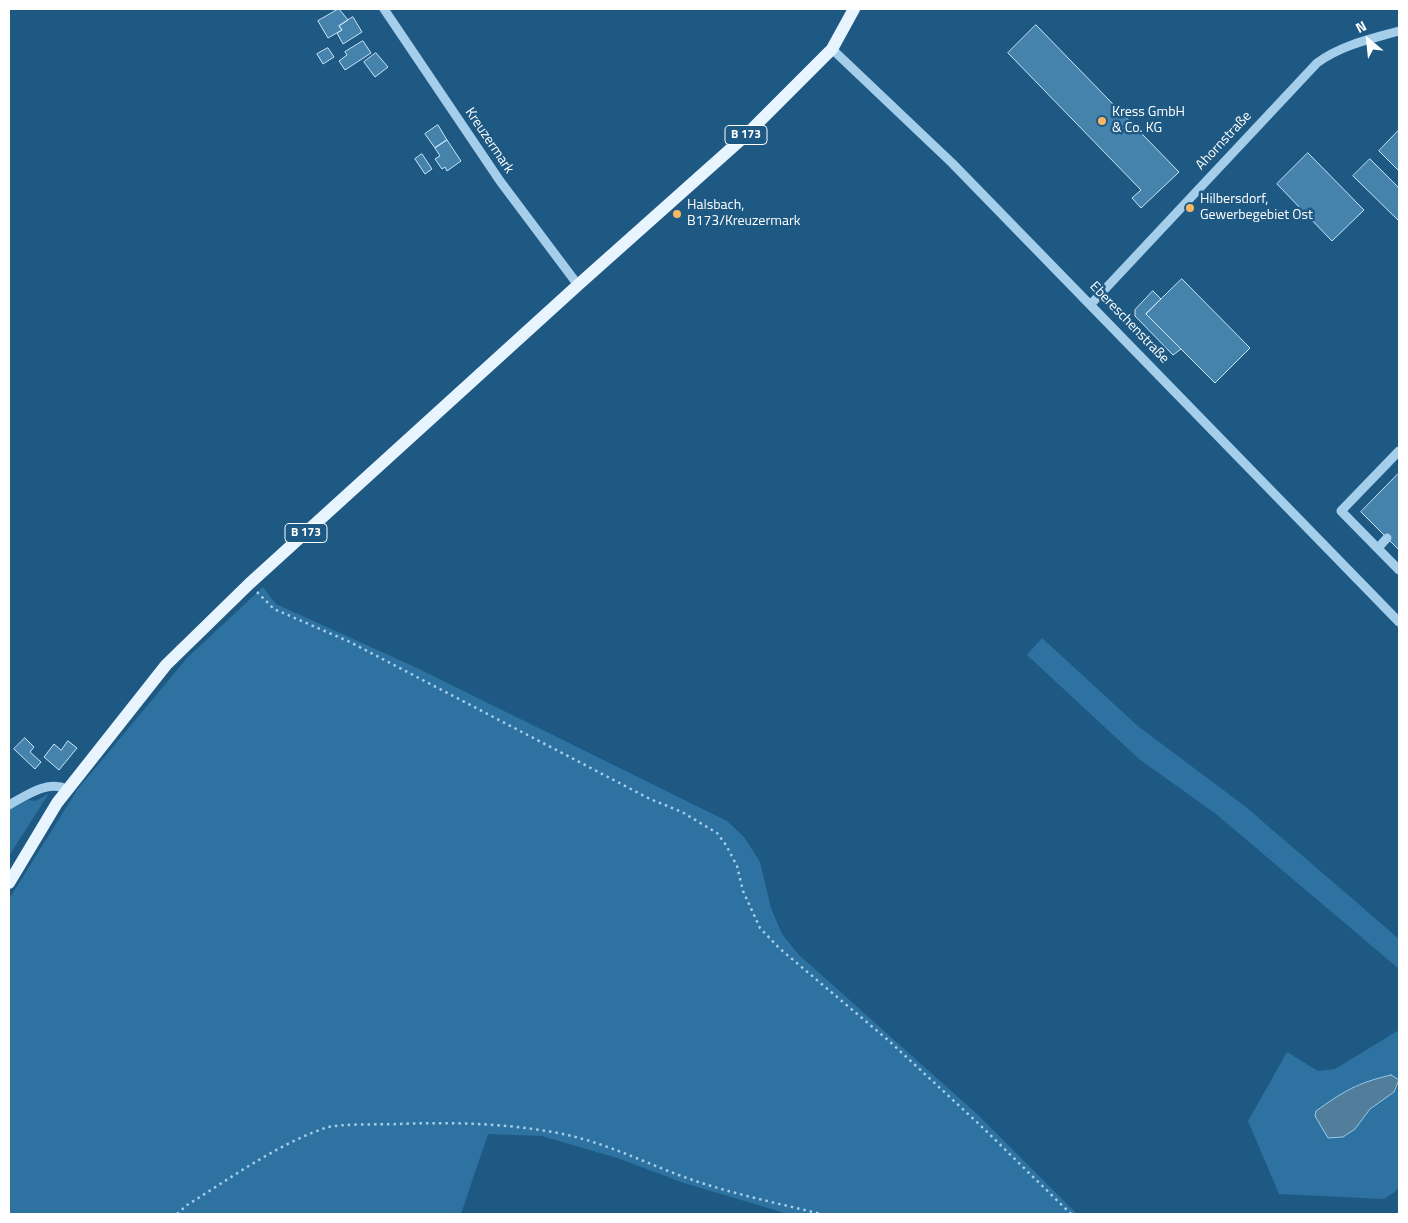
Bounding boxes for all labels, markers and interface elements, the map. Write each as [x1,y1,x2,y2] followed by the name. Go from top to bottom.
[1343,15,1393,65] north arrow
[1352,15,1370,38] text: N
[461,105,517,177] street label: Kreuzermark
[1112,105,1185,138] place label: Kress GmbH & Co. KG
[1193,108,1255,174] street label: Ahornstraße
[1096,115,1108,127] marker: Kress GmbH & Co. KG
[725,126,767,144] road number: B 173
[1200,192,1313,224] place label: Hilbersdorf, Gewerbegebiet Ost
[687,198,801,230] place label: Halsbach, B173/Kreuzermark
[1184,202,1196,214] marker: Hilbersdorf, Gewerbegebiet Ost
[671,208,683,220] marker: Halsbach, B173/Kreuzermark
[1086,279,1172,367] street label: Ebereschenstraße
[285,524,327,542] road number: B 173

